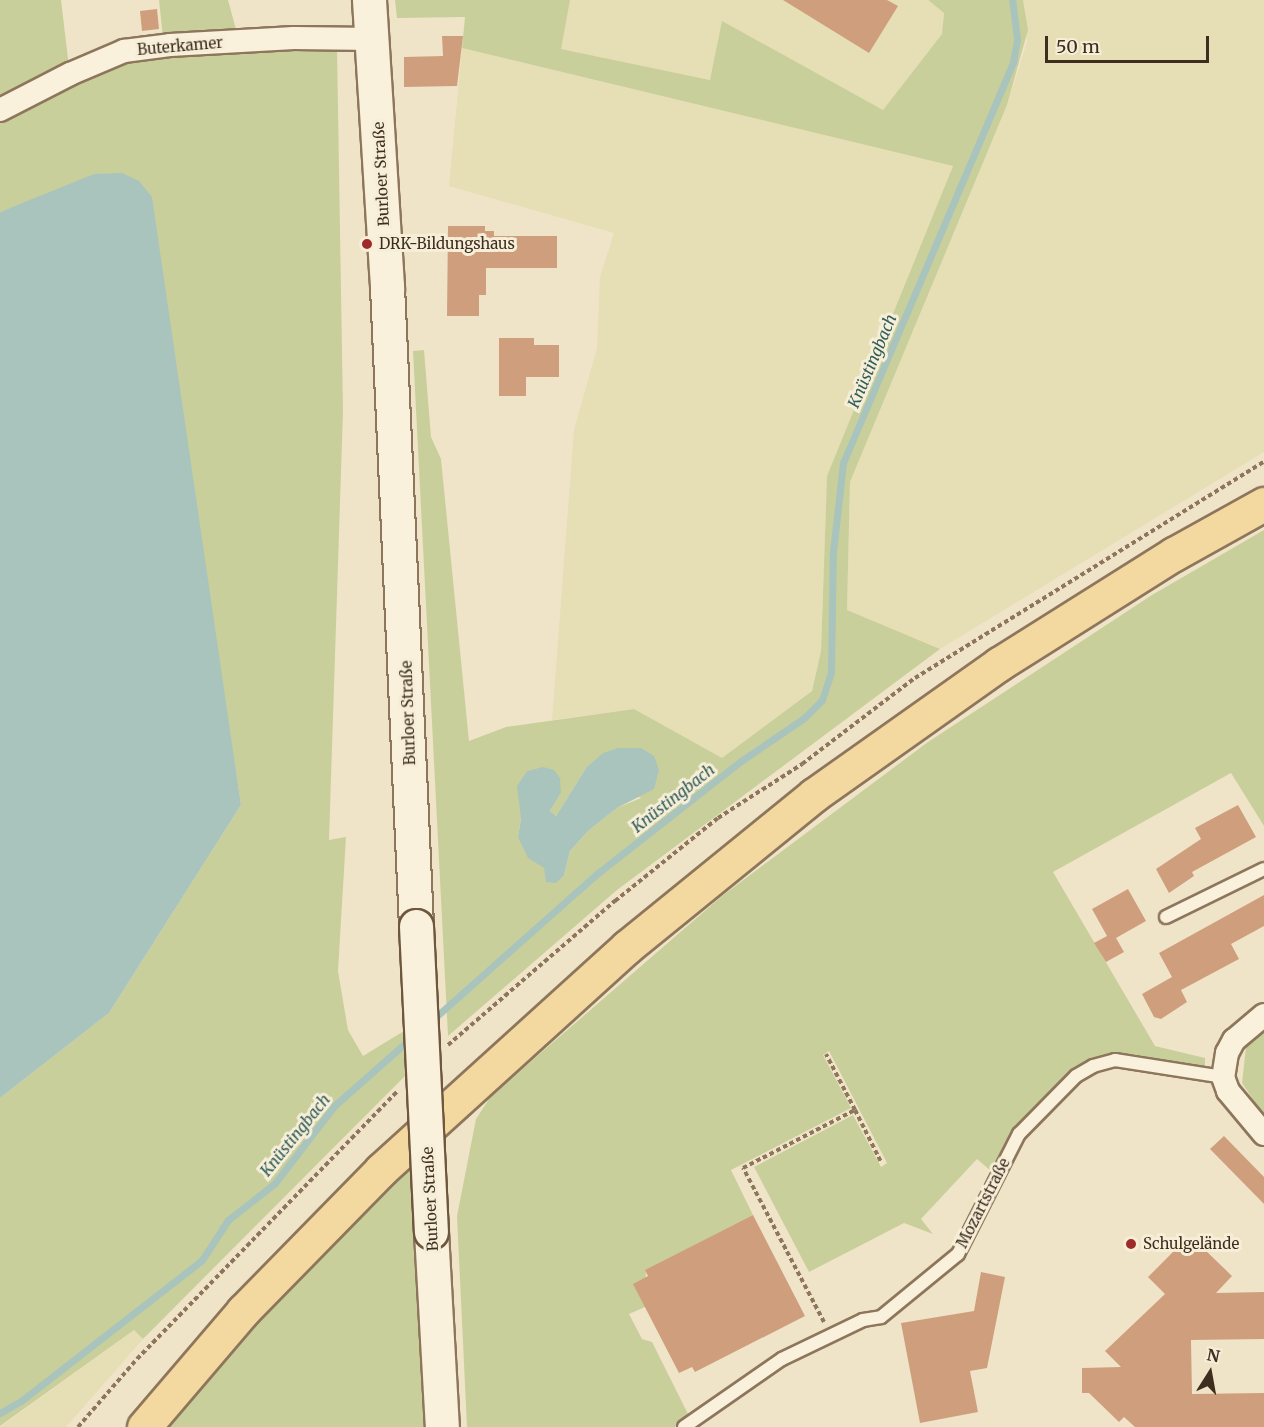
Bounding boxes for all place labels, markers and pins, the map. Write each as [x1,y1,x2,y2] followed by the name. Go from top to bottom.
[379,235,515,253] place label: DRK-Bildungshaus
[360,237,374,251] marker: DRK-Bildungshaus
[1143,1235,1239,1253] place label: Schulgelände
[1124,1237,1138,1251] marker: Schulgelände

